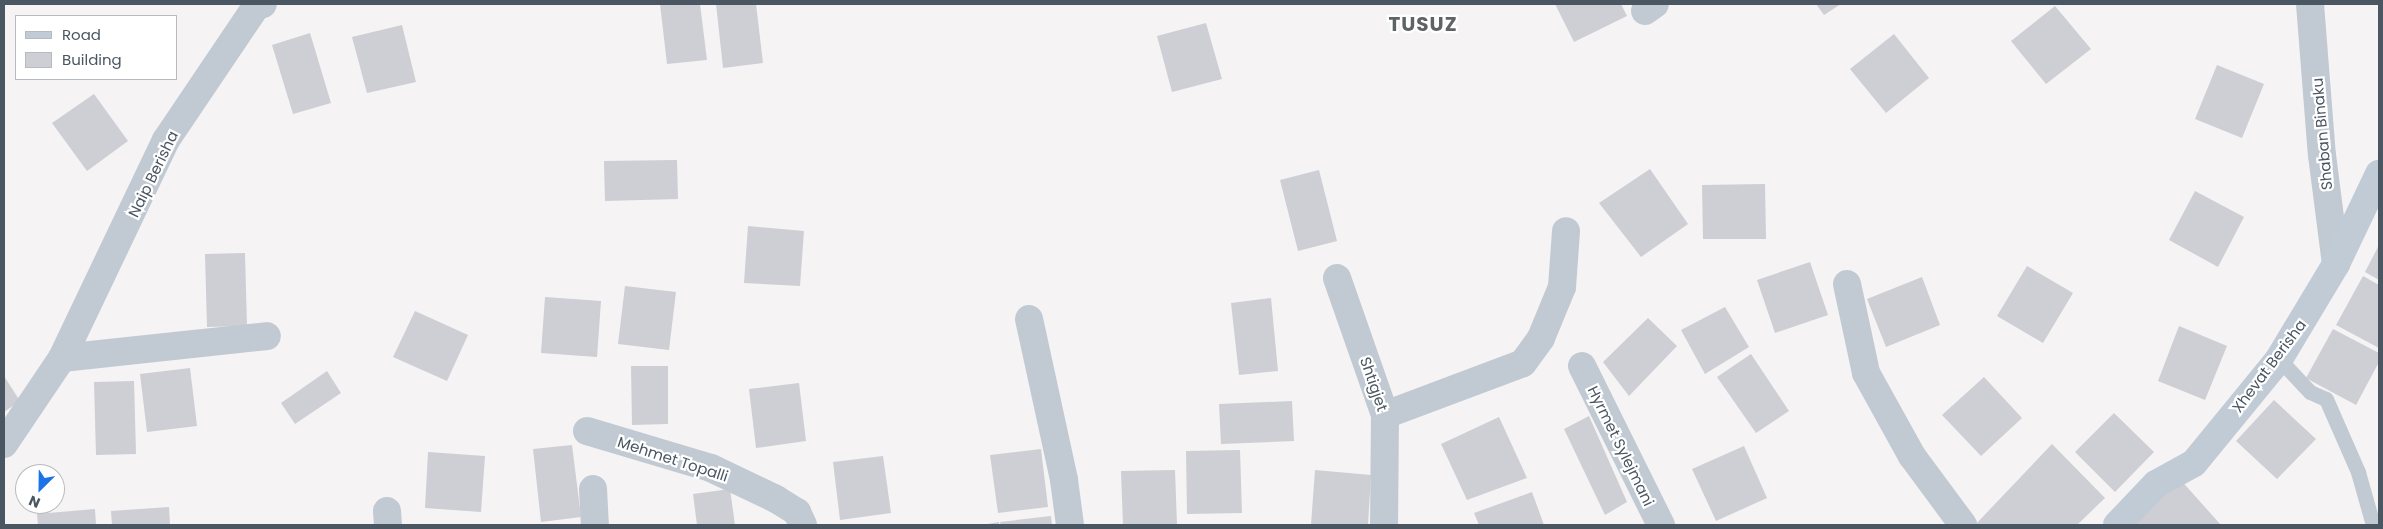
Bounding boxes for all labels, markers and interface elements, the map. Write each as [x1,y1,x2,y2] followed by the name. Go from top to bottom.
[1388,12,1458,36] district label: TUSUZ
[15,15,178,80] legend
[62,24,101,45] text: Road
[62,49,122,70] text: Building
[2308,77,2336,191] street label: Shaban Binaku
[124,128,182,220] street label: Naip Berisha
[2228,316,2310,416] street label: Xhevat Berisha
[1356,355,1392,413] street label: Shtigjet
[1584,383,1658,509] street label: Hyrmet Sylejmani
[615,433,731,485] street label: Mehmet Topalli
[15,464,65,514] north arrow
[26,491,43,513] text: N

